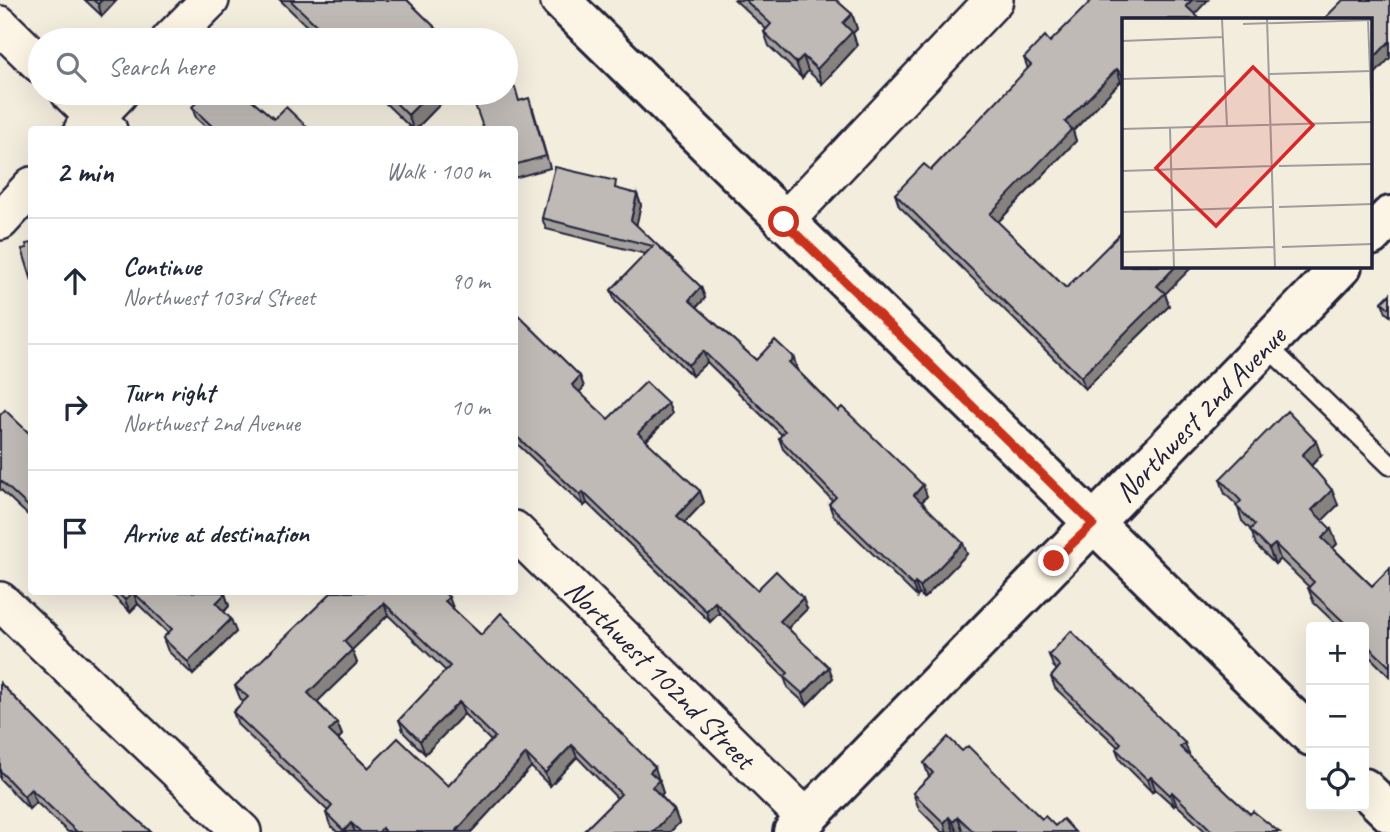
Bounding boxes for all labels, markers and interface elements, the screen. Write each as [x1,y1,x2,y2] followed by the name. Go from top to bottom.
[1122,18,1372,268] inset map
[28,28,518,105] search box
[52,48,90,86] icon: search
[108,50,214,83] text: Search here
[56,153,113,191] text: 2 min
[386,157,490,186] text: Walk · 100 m
[768,206,799,237] route start
[123,250,201,283] text: Continue
[56,262,94,300] icon: ahead
[451,267,490,296] text: 90 m
[123,283,315,312] text: Northwest 103rd Street
[1106,316,1295,510] street label: Northwest 2nd Avenue
[123,376,214,409] text: Turn right
[56,388,94,426] icon: right
[451,393,490,422] text: 10 m
[123,409,300,438] text: Northwest 2nd Avenue
[56,514,94,552] icon: arrive
[123,517,309,550] text: Arrive at destination
[1038,545,1069,576] route end
[557,571,765,779] street label: Northwest 102nd Street
[1306,622,1369,811] map controls
[1306,622,1369,685] button: +
[1306,685,1369,748] button: −
[1306,748,1369,811] button: locate

